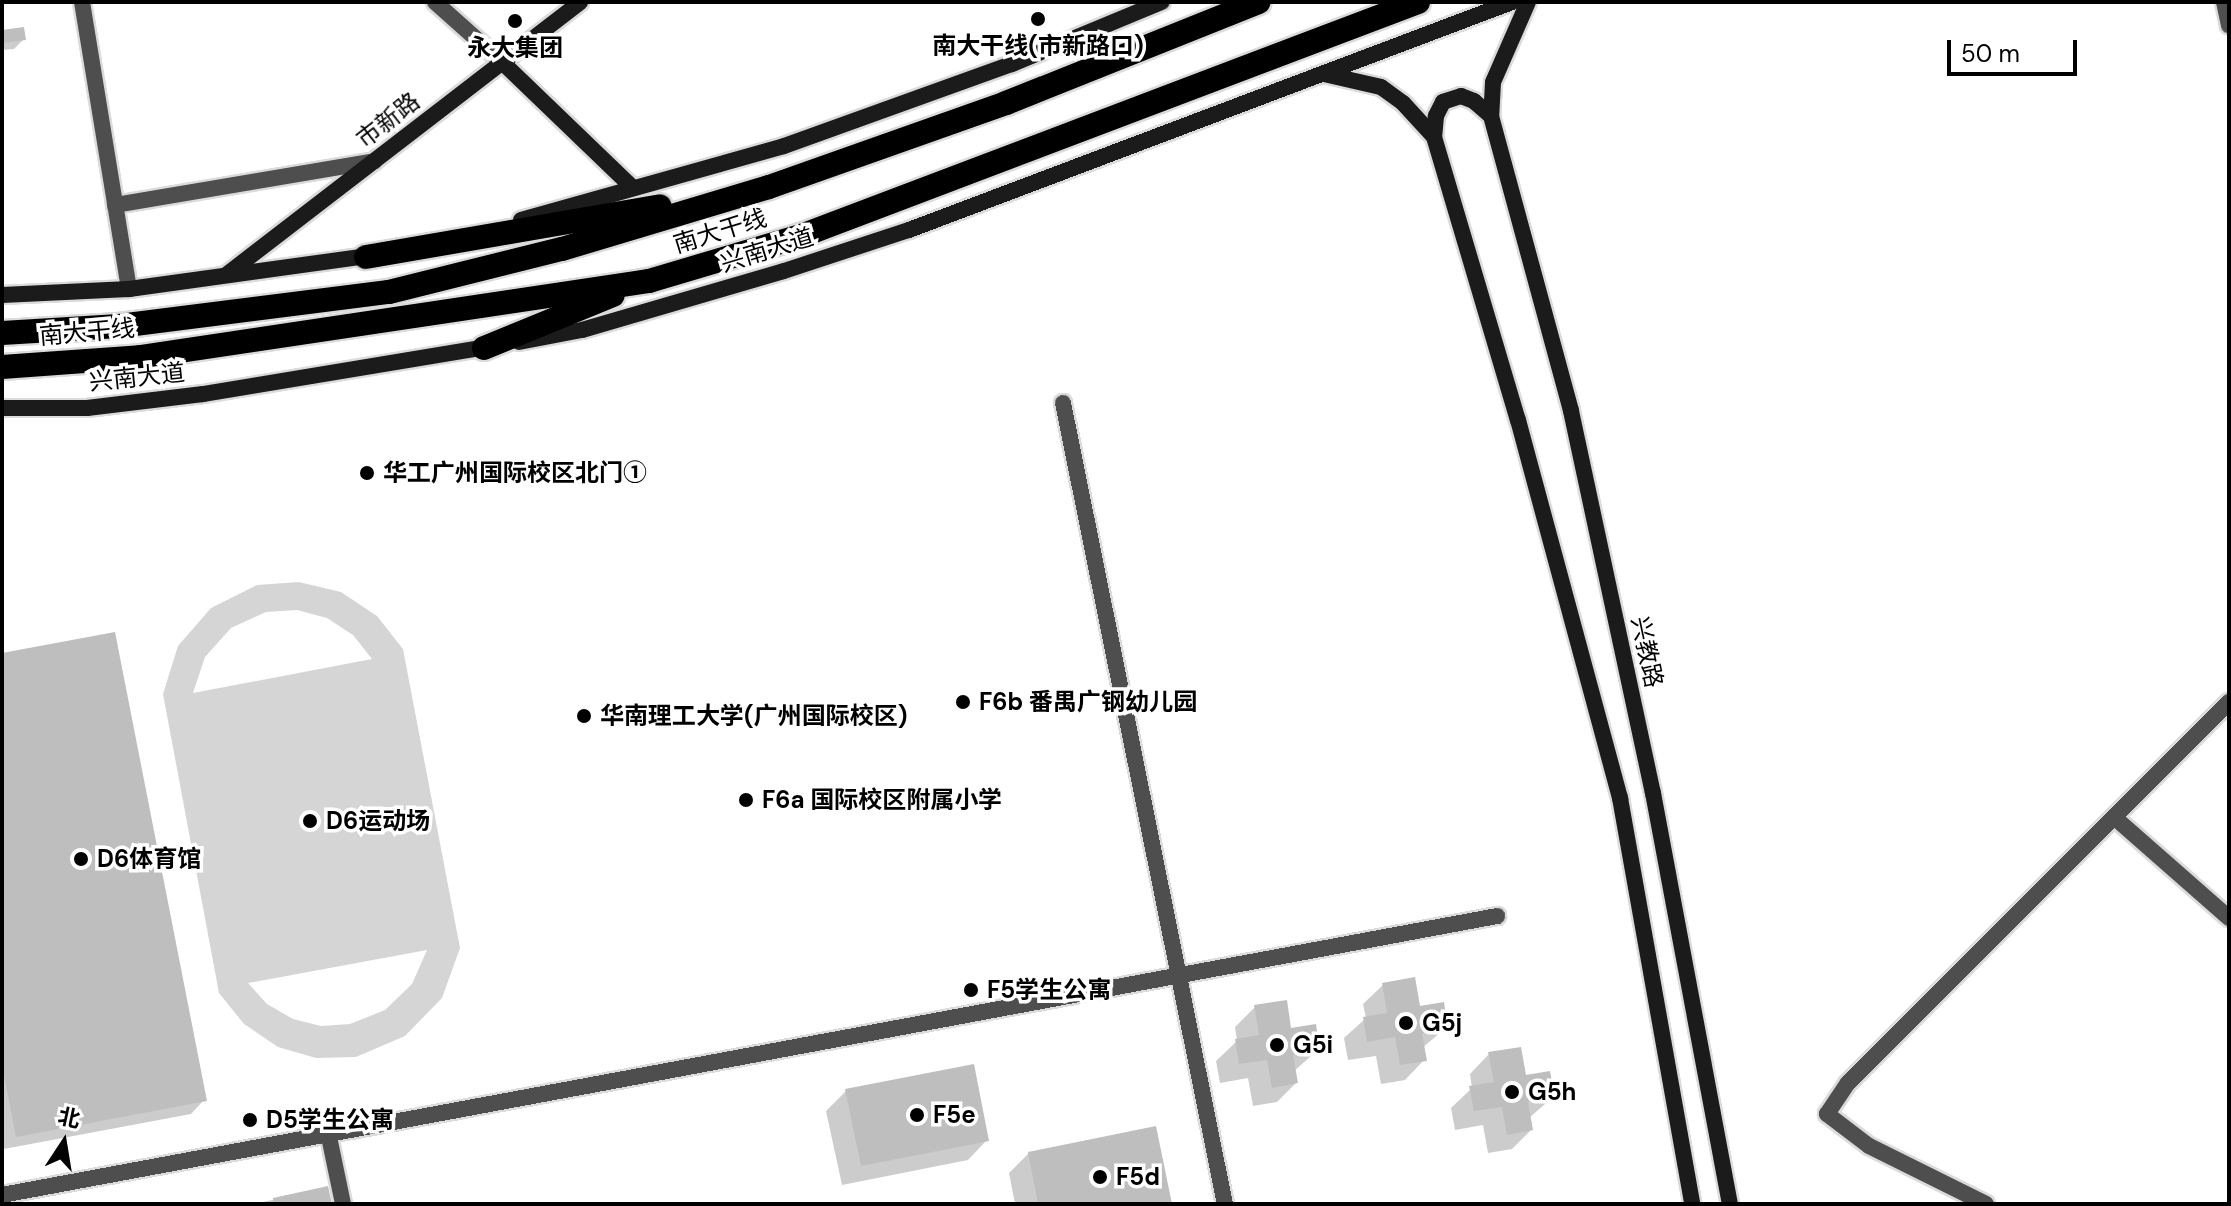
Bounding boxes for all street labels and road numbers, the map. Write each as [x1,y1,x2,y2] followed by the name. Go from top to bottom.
[351,86,425,154] street label: 市新路
[670,203,770,259] street label: 南大干线
[717,222,817,278] street label: 兴南大道
[38,313,136,351] street label: 南大干线
[88,358,186,396] street label: 兴南大道
[1625,614,1669,690] street label: 兴教路

